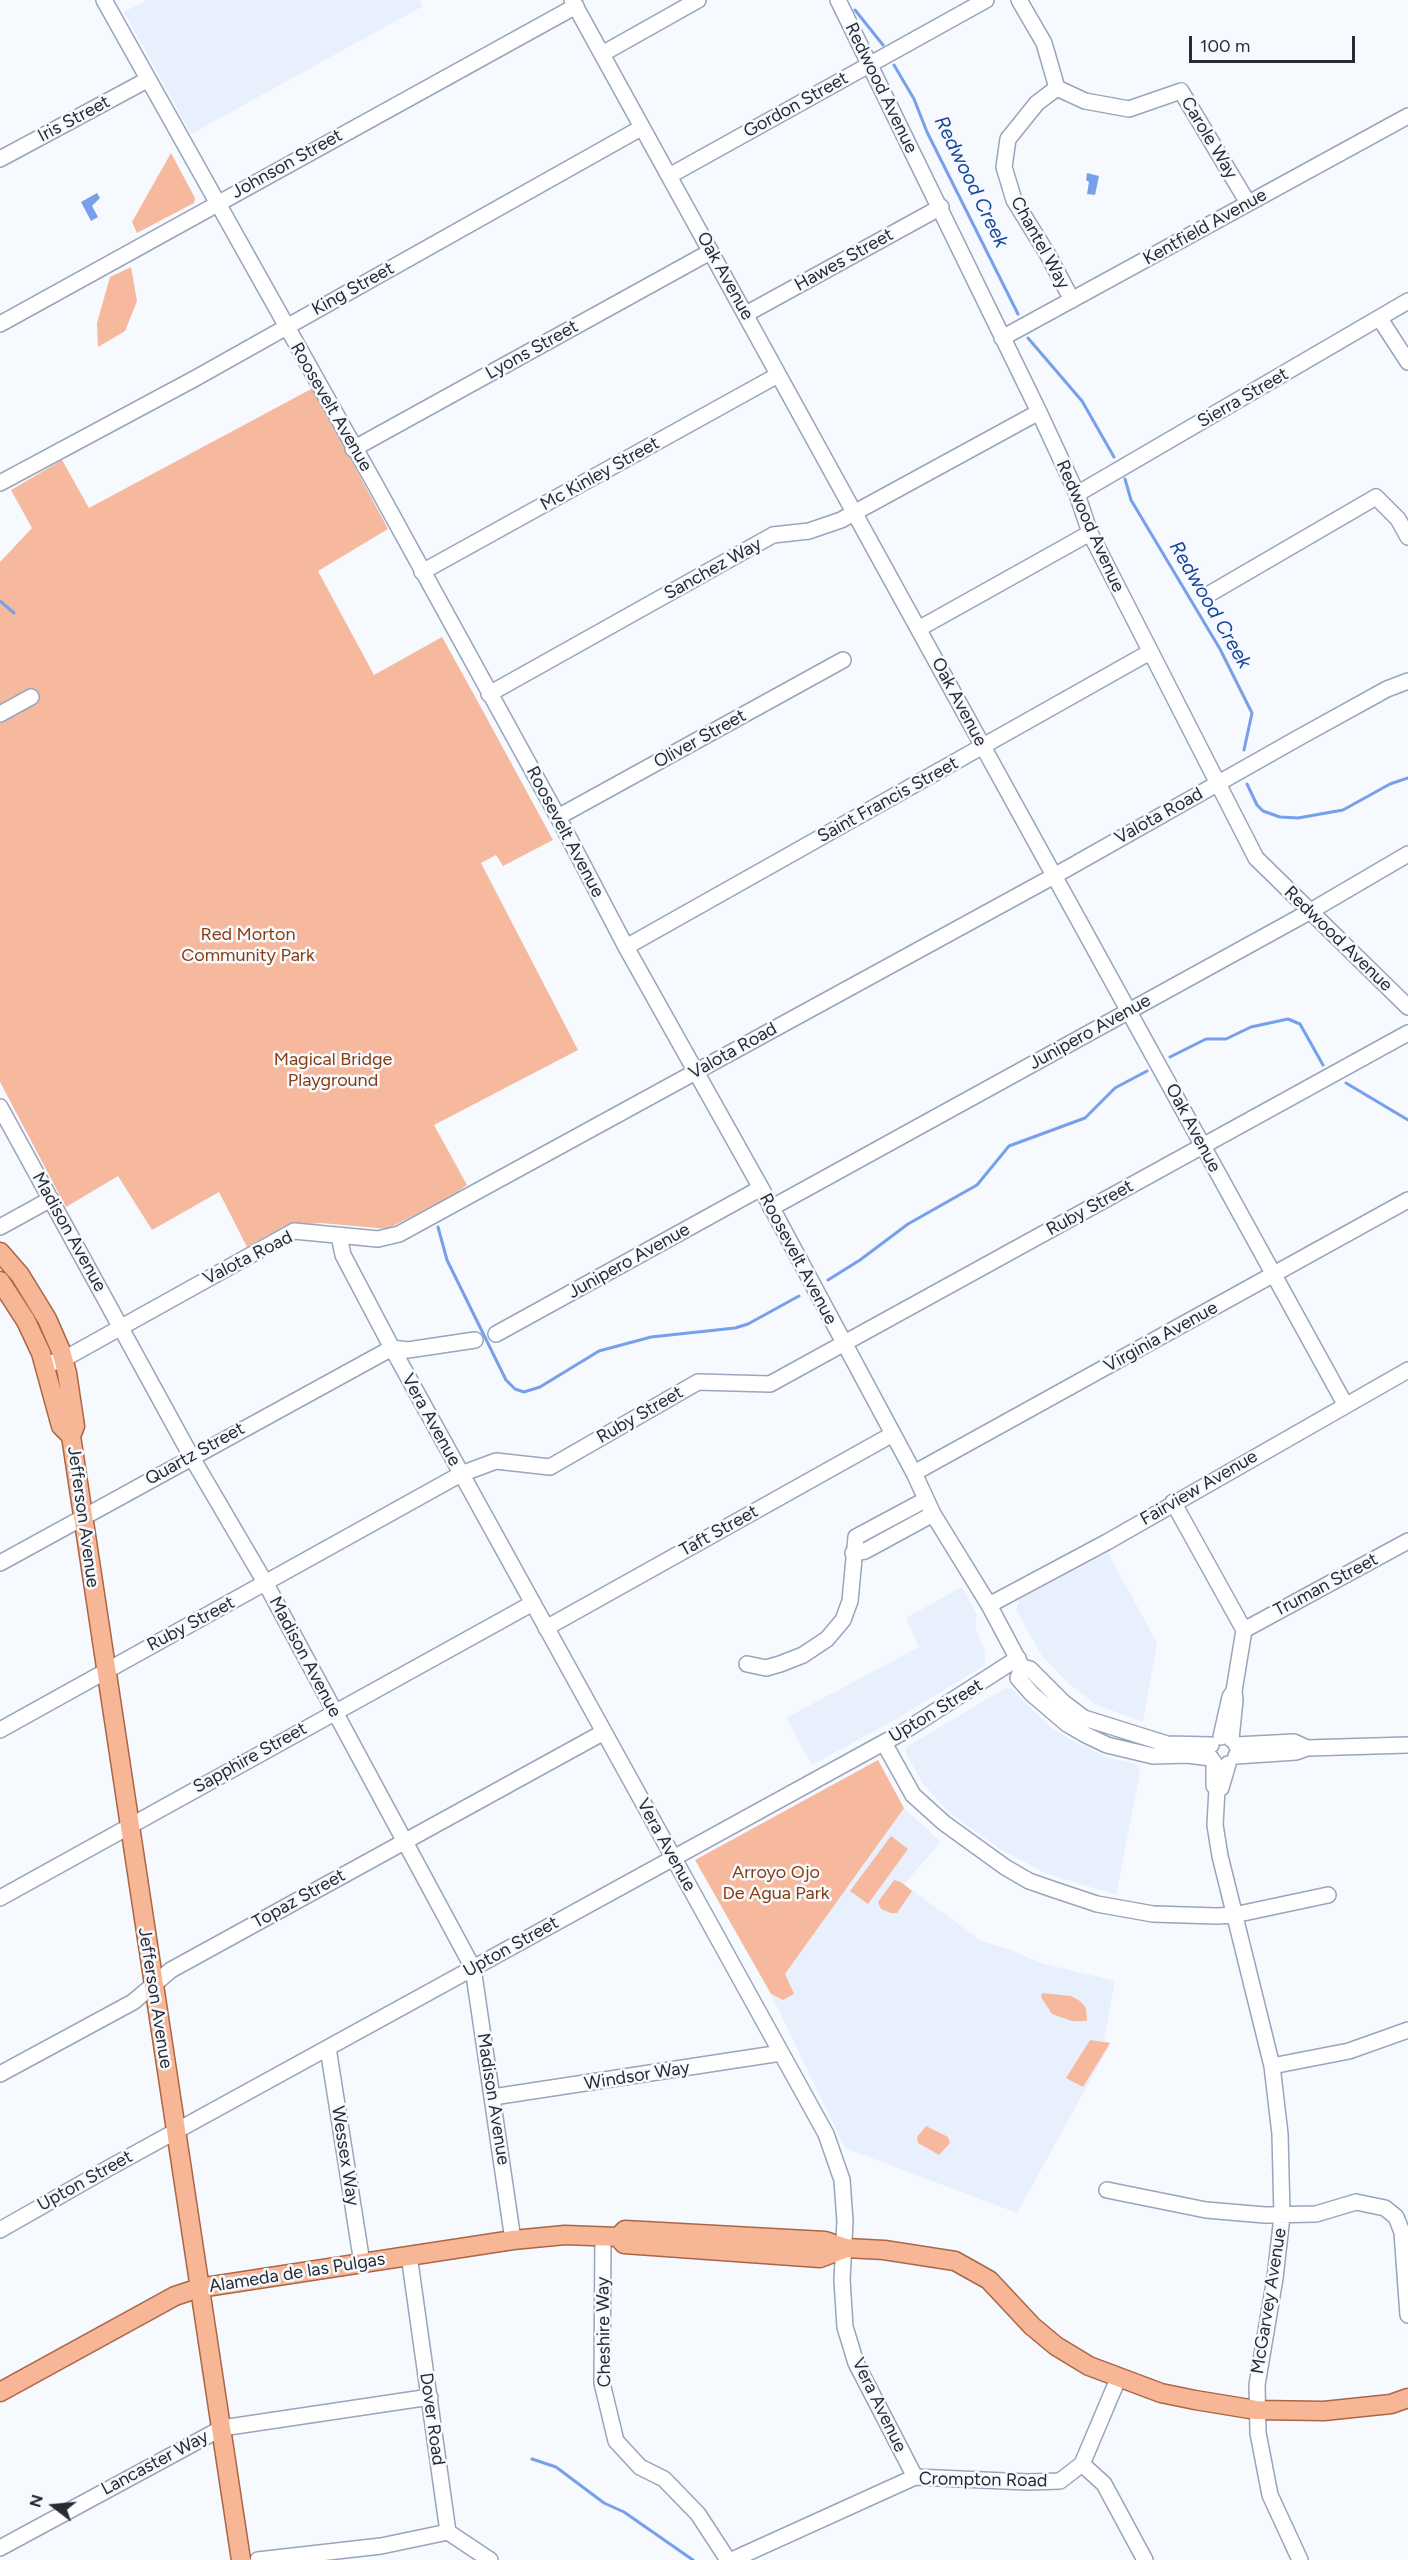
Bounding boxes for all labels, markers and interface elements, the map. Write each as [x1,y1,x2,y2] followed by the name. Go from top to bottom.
[840,19,922,157] street label: Redwood Avenue
[1192,24,1358,62] scale bar
[1200,35,1250,57] text: 100 m
[740,67,852,143] street label: Gordon Street
[34,91,114,147] street label: Iris Street
[1176,93,1242,183] street label: Carole Way
[929,112,1013,252] water label: Redwood Creek
[228,125,346,203] street label: Johnson Street
[1139,184,1271,270] street label: Kentfield Avenue
[1006,193,1074,293] street label: Chantel Way
[791,224,897,296] street label: Hawes Street
[692,228,758,324] street label: Oak Avenue
[308,258,398,320] street label: King Street
[482,316,582,384] street label: Lyons Street
[285,339,377,475] street label: Roosevelt Avenue
[1194,363,1292,433] street label: Sierra Street
[537,432,663,516] street label: Mc Kinley Street
[1051,457,1129,595] street label: Redwood Avenue
[660,533,766,605] street label: Sanchez Way
[1164,537,1256,673] water label: Redwood Creek
[927,654,991,750] street label: Oak Avenue
[650,705,750,773] street label: Oliver Street
[814,752,962,848] street label: Saint Francis Street
[521,763,609,901] street label: Roosevelt Avenue
[1111,783,1207,849] street label: Valota Road
[1279,882,1397,996] street label: Redwood Avenue
[181,924,315,966] park label: Red Morton Community Park
[1025,990,1155,1074] street label: Junipero Avenue
[685,1018,781,1084] street label: Valota Road
[274,1049,392,1092] park label: Magical Bridge Playground
[1161,1080,1225,1176] street label: Oak Avenue
[27,1168,111,1296] street label: Madison Avenue
[1043,1175,1137,1241] street label: Ruby Street
[754,1190,842,1328] street label: Roosevelt Avenue
[564,1219,694,1303] street label: Junipero Avenue
[200,1226,296,1290] street label: Valota Road
[1101,1297,1221,1377] street label: Virginia Avenue
[397,1370,465,1470] street label: Vera Avenue
[593,1382,687,1448] street label: Ruby Street
[142,1418,248,1490] street label: Quartz Street
[62,1445,104,1589] street label: Jefferson Avenue
[1137,1446,1261,1530] street label: Fairview Avenue
[676,1501,762,1561] street label: Taft Street
[1270,1549,1382,1621] street label: Truman Street
[144,1592,238,1656] street label: Ruby Street
[264,1593,346,1721] street label: Madison Avenue
[885,1675,987,1747] street label: Upton Street
[189,1718,311,1798] street label: Sapphire Street
[632,1795,700,1895] street label: Vera Avenue
[722,1862,830,1904] park label: Arroyo Ojo De Agua Park
[249,1865,349,1933] street label: Topaz Street
[460,1912,562,1982] street label: Upton Street
[133,1926,177,2070] street label: Jefferson Avenue
[472,2031,514,2167] street label: Madison Avenue
[583,2057,691,2095] street label: Windsor Way
[326,2104,364,2208] street label: Wessex Way
[34,2146,136,2216] street label: Upton Street
[1247,2227,1291,2375] street label: McGarvey Avenue
[207,2248,387,2298] street label: Alameda de las Pulgas
[592,2276,616,2388] street label: Cheshire Way
[847,2354,911,2456] street label: Vera Avenue
[415,2371,449,2467] street label: Dover Road
[98,2426,212,2500] street label: Lancaster Way
[919,2468,1047,2492] street label: Crompton Road
[24,2476,84,2536] north arrow
[25,2492,47,2509] text: N

